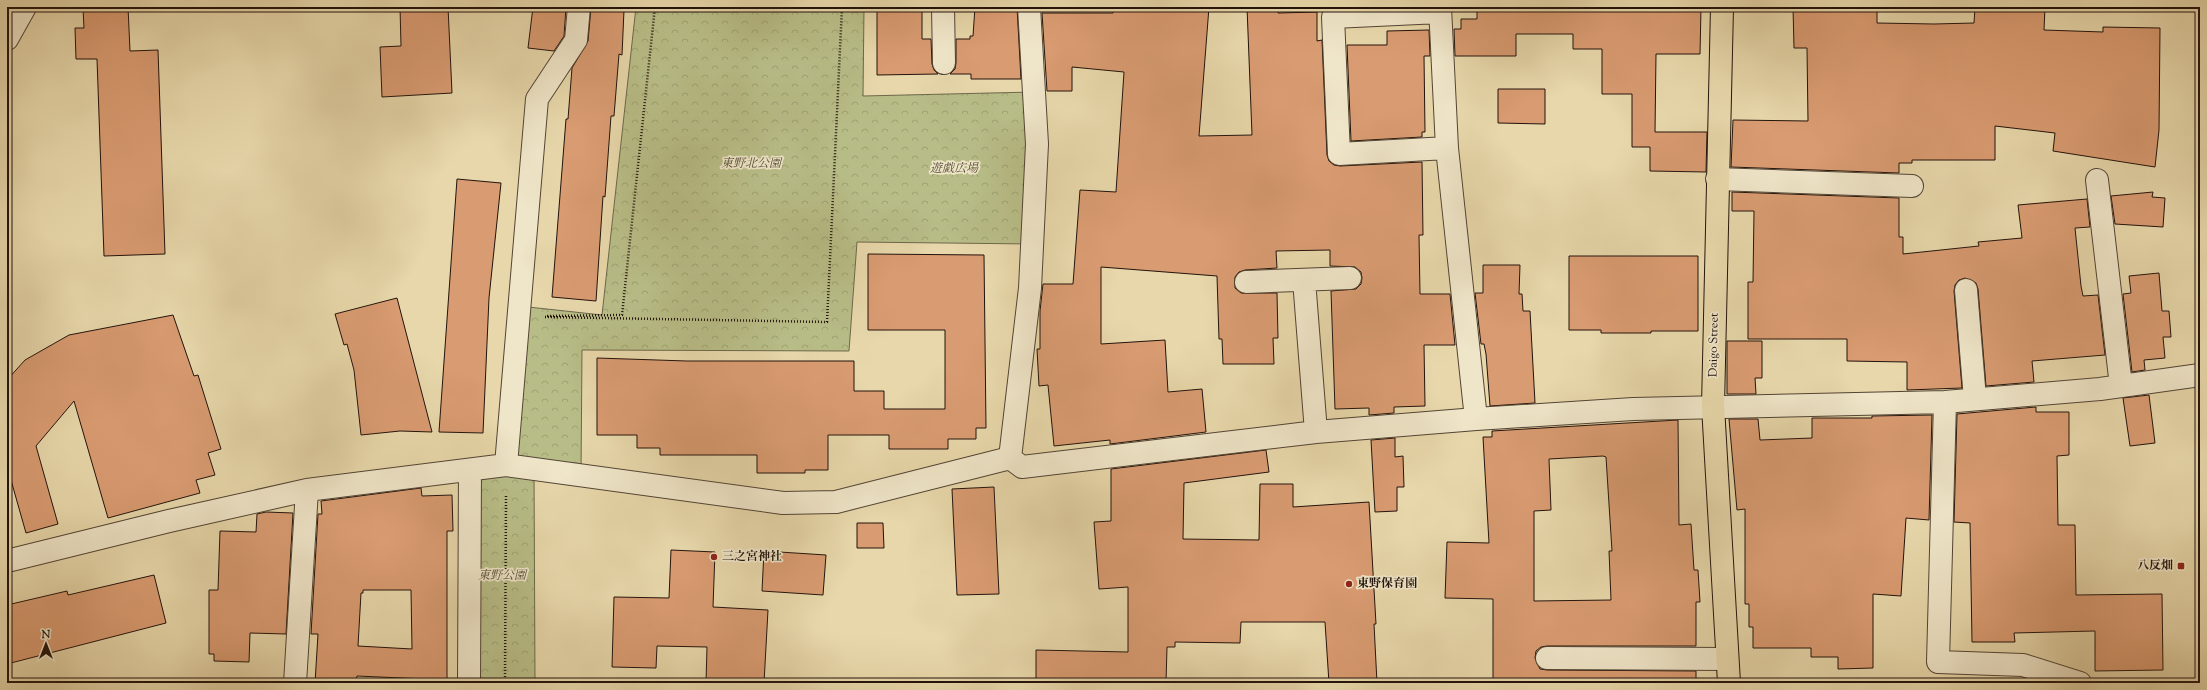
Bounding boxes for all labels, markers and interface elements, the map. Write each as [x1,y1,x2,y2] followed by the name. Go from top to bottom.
[721,155,783,173] park label: 東野北公園
[930,160,979,178] park label: 遊戯広場
[1704,313,1724,377] street label: Daigo Street
[722,548,782,566] place label: 三之宮神社
[709,552,719,562] marker: 三之宮神社
[2137,557,2173,575] place label: 八反畑
[2176,561,2186,571] marker: 八反畑
[478,567,528,585] park label: 東野公園
[1357,575,1417,593] place label: 東野保育園
[1344,579,1354,589] marker: 東野保育園
[26,624,66,664] north arrow
[41,627,51,643] text: N

